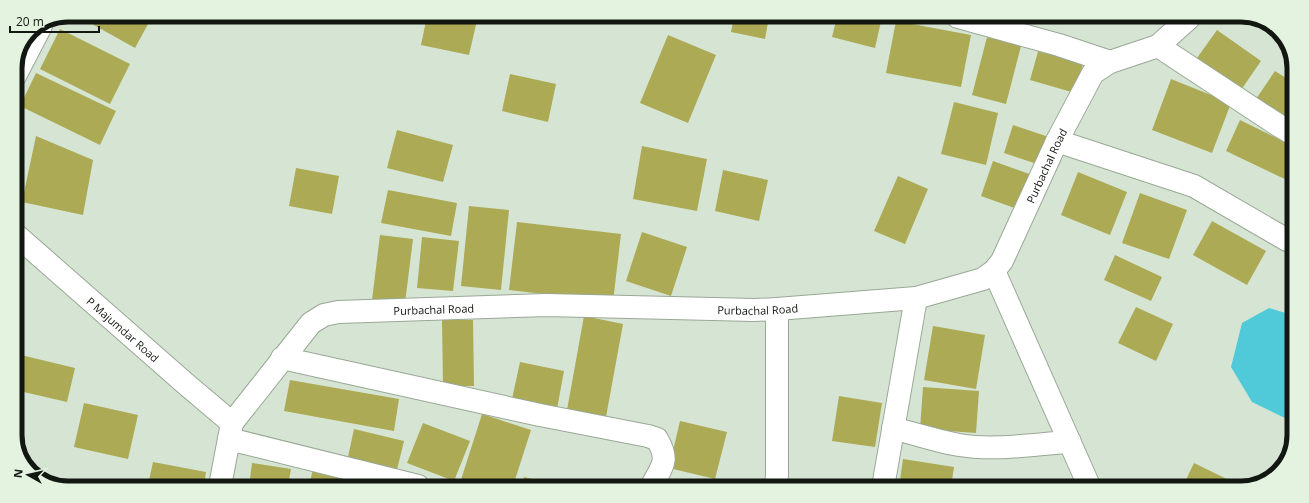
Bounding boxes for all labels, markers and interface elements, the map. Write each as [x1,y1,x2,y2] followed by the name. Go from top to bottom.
[10,8,99,34] scale bar
[16,13,44,30] text: 20 m
[1022,126,1070,205] street label: Purbachal Road
[84,293,163,365] street label: P Majumdar Road
[393,300,474,318] street label: Purbachal Road
[717,300,799,318] street label: Purbachal Road
[8,455,48,495] north arrow
[10,468,26,479] text: N

